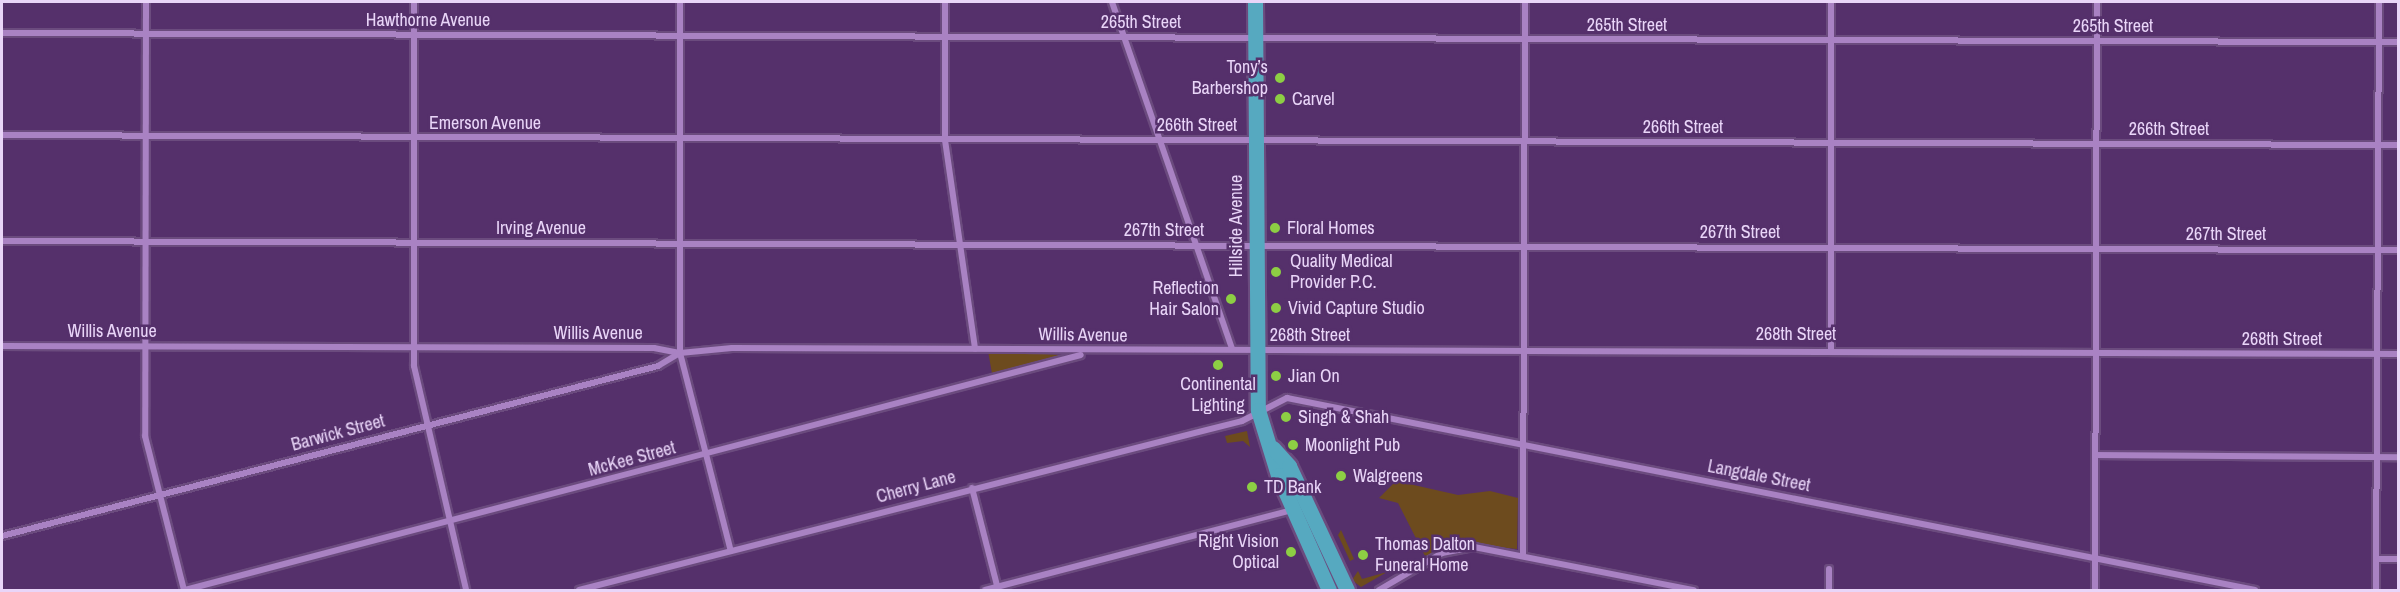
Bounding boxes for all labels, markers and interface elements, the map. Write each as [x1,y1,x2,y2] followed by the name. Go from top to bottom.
[365,9,491,31] street label: Hawthorne Avenue
[1101,11,1181,33] street label: 265th Street
[1587,14,1667,36] street label: 265th Street
[2073,15,2153,37] street label: 265th Street
[1192,57,1268,100] place label: Tony’s Barbershop
[1273,71,1287,85] marker: Tony’s Barbershop
[1292,88,1335,110] place label: Carvel
[1273,92,1287,106] marker: Carvel
[429,112,541,134] street label: Emerson Avenue
[1157,114,1237,136] street label: 266th Street
[1643,116,1723,138] street label: 266th Street
[2129,118,2209,140] street label: 266th Street
[1225,174,1247,278] street label: Hillside Avenue
[496,217,586,239] street label: Irving Avenue
[1287,217,1375,239] place label: Floral Homes
[1124,219,1204,241] street label: 267th Street
[1268,221,1282,235] marker: Floral Homes
[1700,221,1780,243] street label: 267th Street
[2186,223,2266,245] street label: 267th Street
[1290,251,1393,294] place label: Quality Medical Provider P.C.
[1267,263,1285,281] marker: Quality Medical Provider P.C.
[1149,278,1219,320] place label: Reflection Hair Salon
[1224,292,1238,306] marker: Reflection Hair Salon
[1288,297,1425,319] place label: Vivid Capture Studio
[1269,301,1283,315] marker: Vivid Capture Studio
[67,320,157,342] street label: Willis Avenue
[553,322,643,344] street label: Willis Avenue
[1038,323,1128,347] street label: Willis Avenue
[1756,323,1836,345] street label: 268th Street
[1270,324,1350,346] street label: 268th Street
[2242,328,2322,350] street label: 268th Street
[1211,358,1225,372] marker: Continental Lighting
[1288,365,1340,387] place label: Jian On
[1269,369,1283,383] marker: Jian On
[1180,374,1256,416] place label: Continental Lighting
[1298,406,1389,428] place label: Singh & Shah
[289,410,387,456] street label: Barwick Street
[1279,410,1293,424] marker: Singh & Shah
[1305,434,1400,456] place label: Moonlight Pub
[586,437,678,481] street label: McKee Street
[1286,438,1300,452] marker: Moonlight Pub
[1706,455,1812,497] street label: Langdale Street
[1353,465,1423,487] place label: Walgreens
[874,466,958,508] street label: Cherry Lane
[1334,469,1348,483] marker: Walgreens
[1264,476,1321,498] place label: TD Bank
[1245,480,1259,494] marker: TD Bank
[1198,531,1279,574] place label: Right Vision Optical
[1375,534,1475,576] place label: Thomas Dalton Funeral Home
[1284,545,1298,559] marker: Right Vision Optical
[1356,548,1370,562] marker: Thomas Dalton Funeral Home

